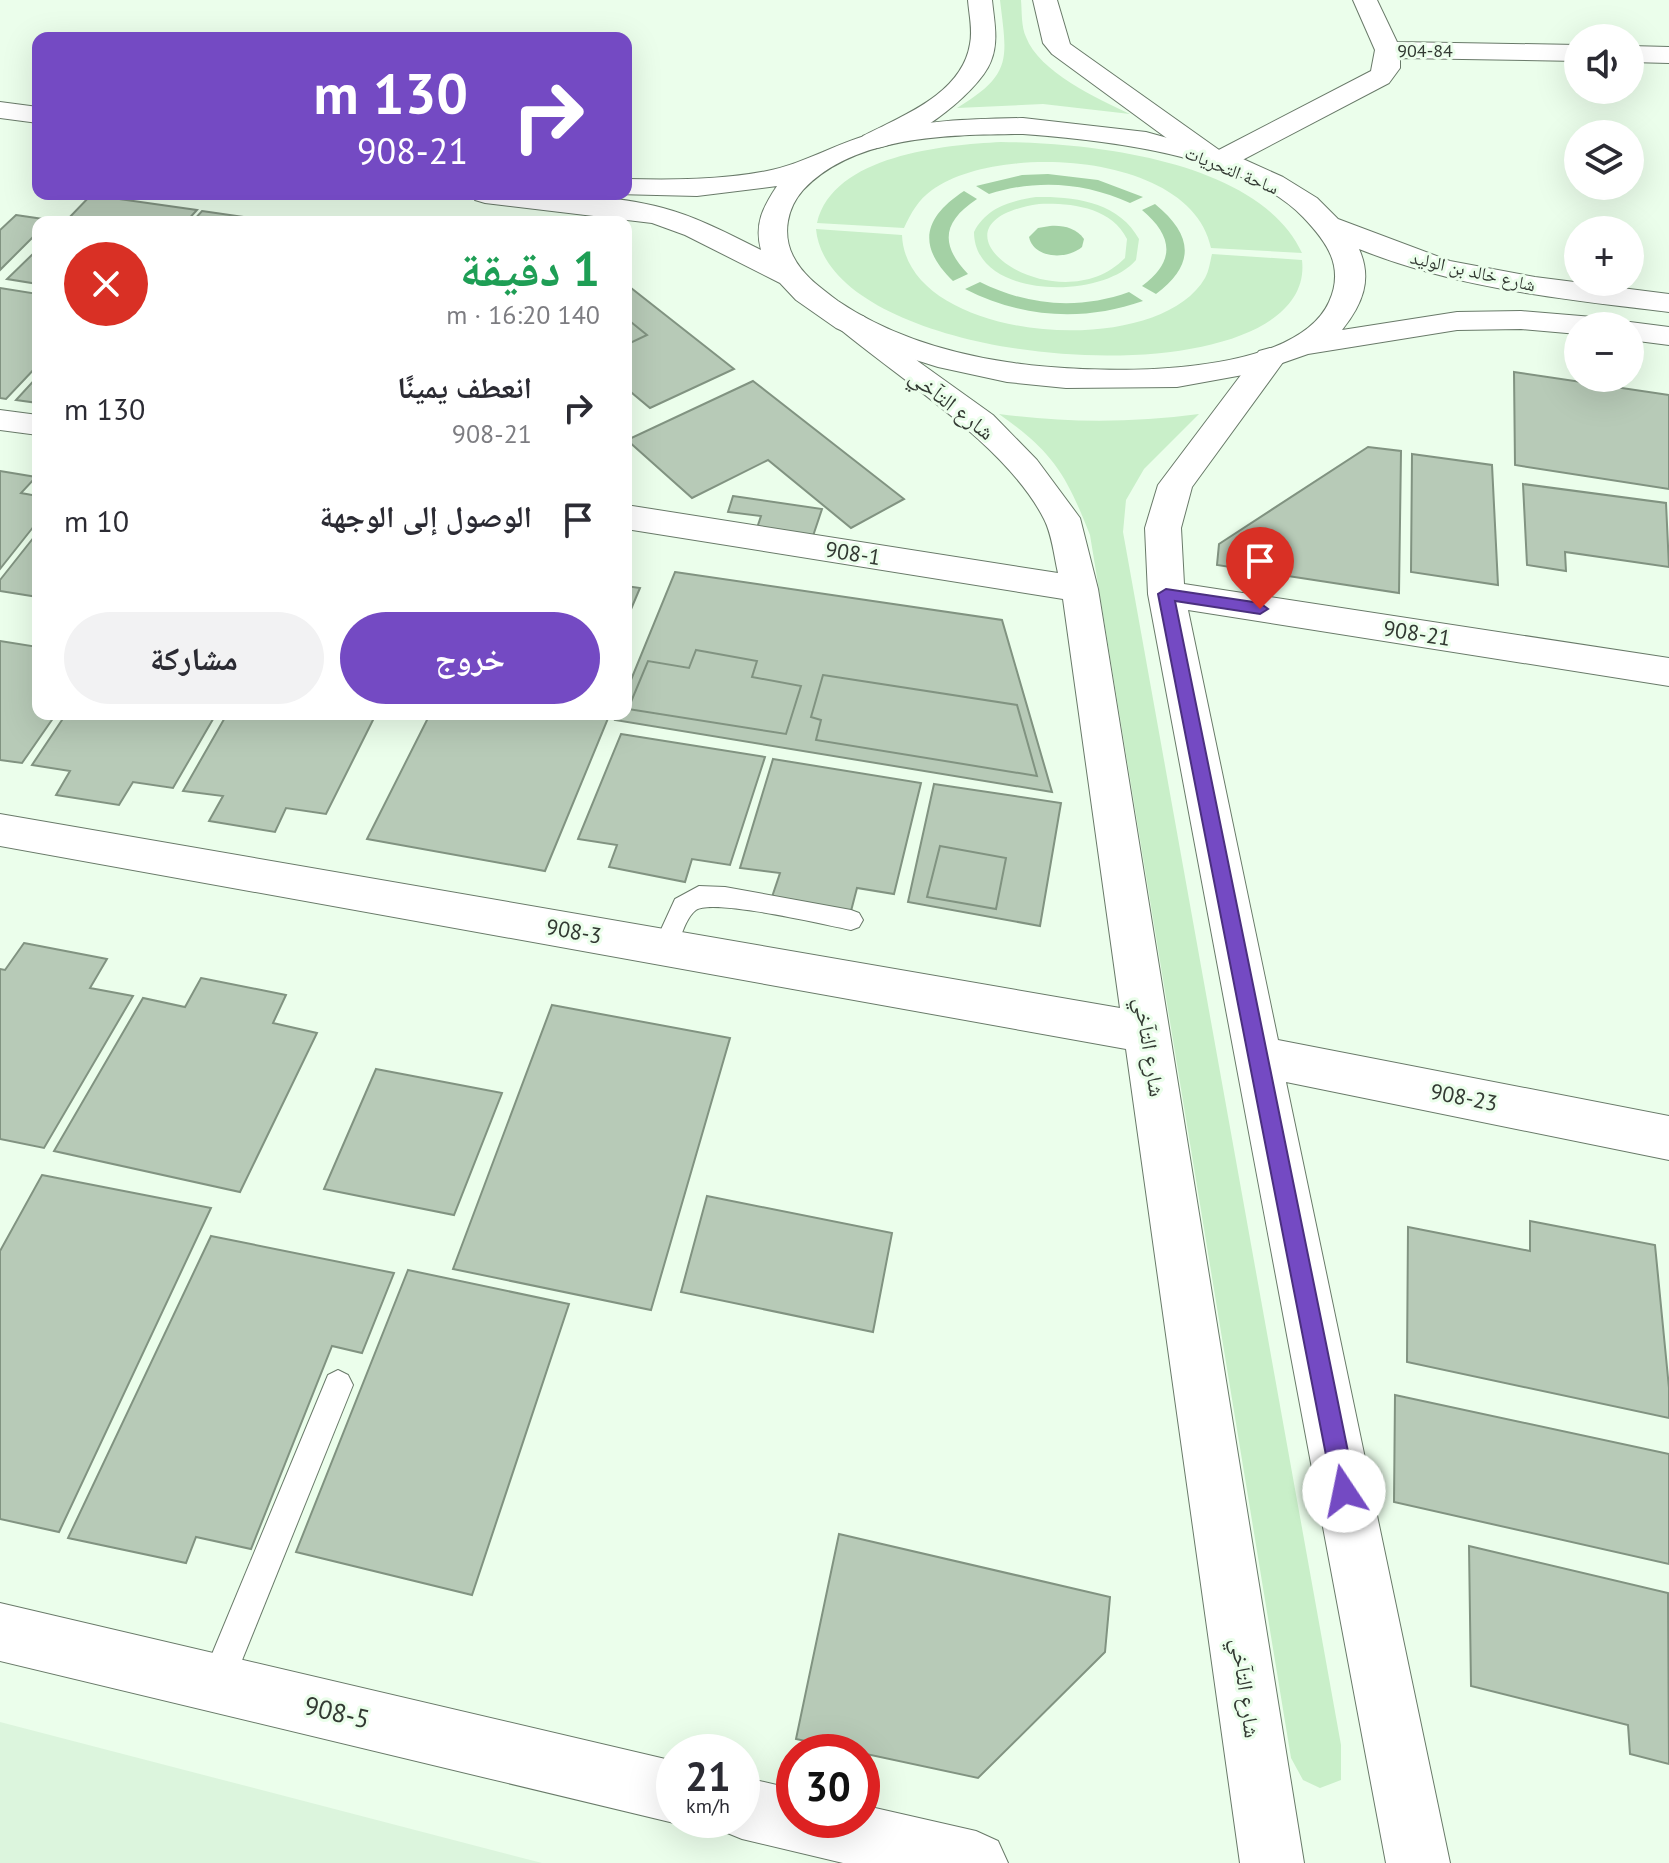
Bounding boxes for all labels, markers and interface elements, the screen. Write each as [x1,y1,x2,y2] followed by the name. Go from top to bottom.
[1564,24,1644,392] map controls
[1564,24,1644,104] button: sound
[1397,39,1453,62] street label: 904-84
[313,57,468,129] text: 130 m
[496,64,600,168] icon: right
[1564,120,1644,200] button: layers
[357,127,468,174] text: 908-21
[1182,141,1282,199] street label: ساحة التحريات
[1564,216,1644,296] button: +
[460,237,600,299] text: 1 دقيقة
[64,242,148,326] button: close
[1408,245,1538,297] street label: شارع خالد بن الوليد
[446,298,600,331] text: 140 m · 16:20
[1564,312,1644,392] button: −
[902,362,1000,449] street label: شارع التآخي
[397,367,532,406] text: انعطف يمينًا
[556,386,600,430] icon: right
[64,389,145,428] text: 130 m
[452,417,532,450] text: 908-21
[320,496,532,535] text: الوصول إلى الوجهة
[556,498,600,542] icon: arrive
[64,501,129,540] text: 10 m
[1226,527,1294,609] pin
[823,535,883,571] street label: 908-1
[1238,539,1282,583] icon: arrive
[64,612,324,704] button: مشاركة
[340,612,600,704] button: خروج
[1381,614,1453,652] street label: 908-21
[544,912,604,950] street label: 908-3
[1125,995,1172,1099] street label: شارع التآخي
[1428,1077,1500,1117] street label: 908-23
[1302,1449,1386,1533] position arrow
[1222,1636,1267,1740] street label: شارع التآخي
[301,1688,373,1736] street label: 908-5
[776,1734,880,1838] speed limit sign: 30
[685,1750,731,1802] text: 21
[686,1793,730,1819] text: km/h

